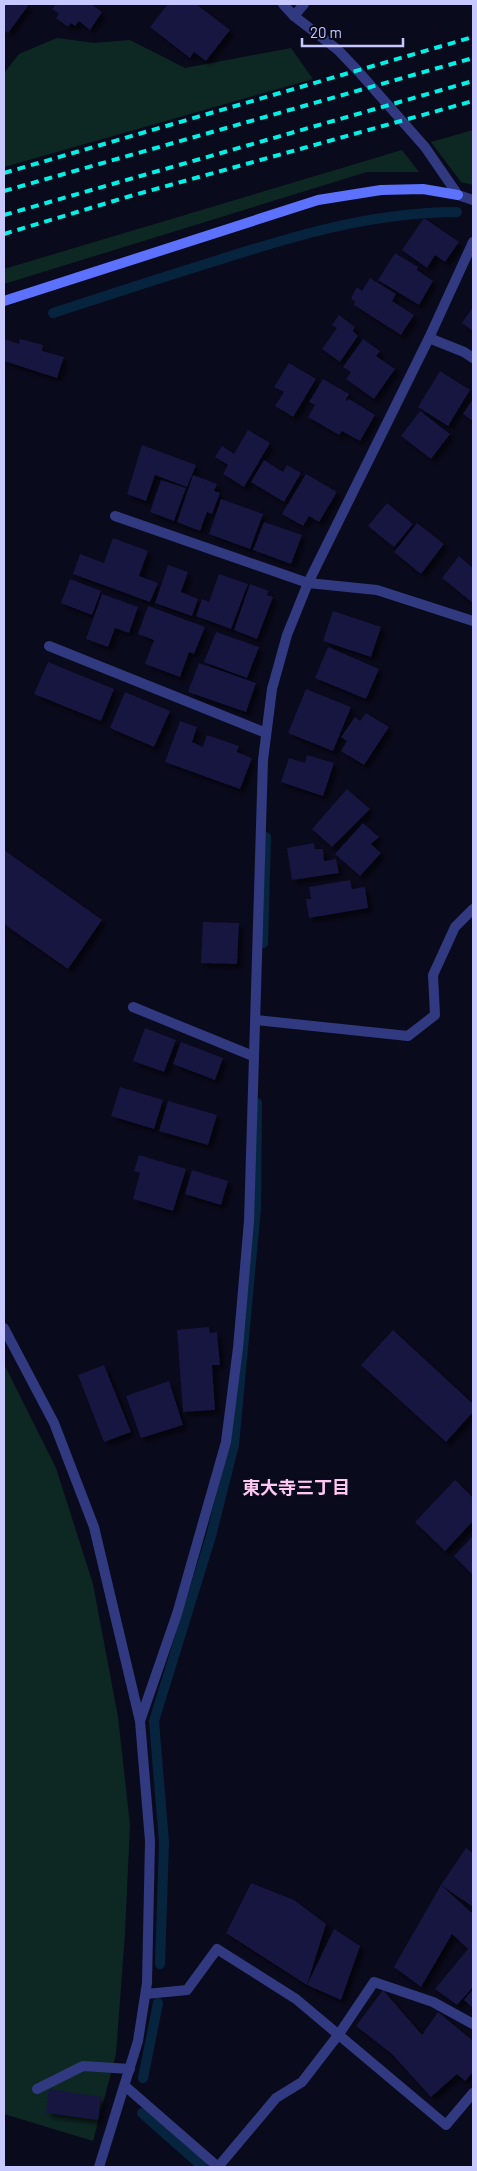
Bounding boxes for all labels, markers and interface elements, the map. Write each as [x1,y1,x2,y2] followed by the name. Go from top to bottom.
[302,15,403,47] scale bar
[310,23,342,41] text: 20 m
[242,1476,350,1498] district label: 東大寺三丁目

